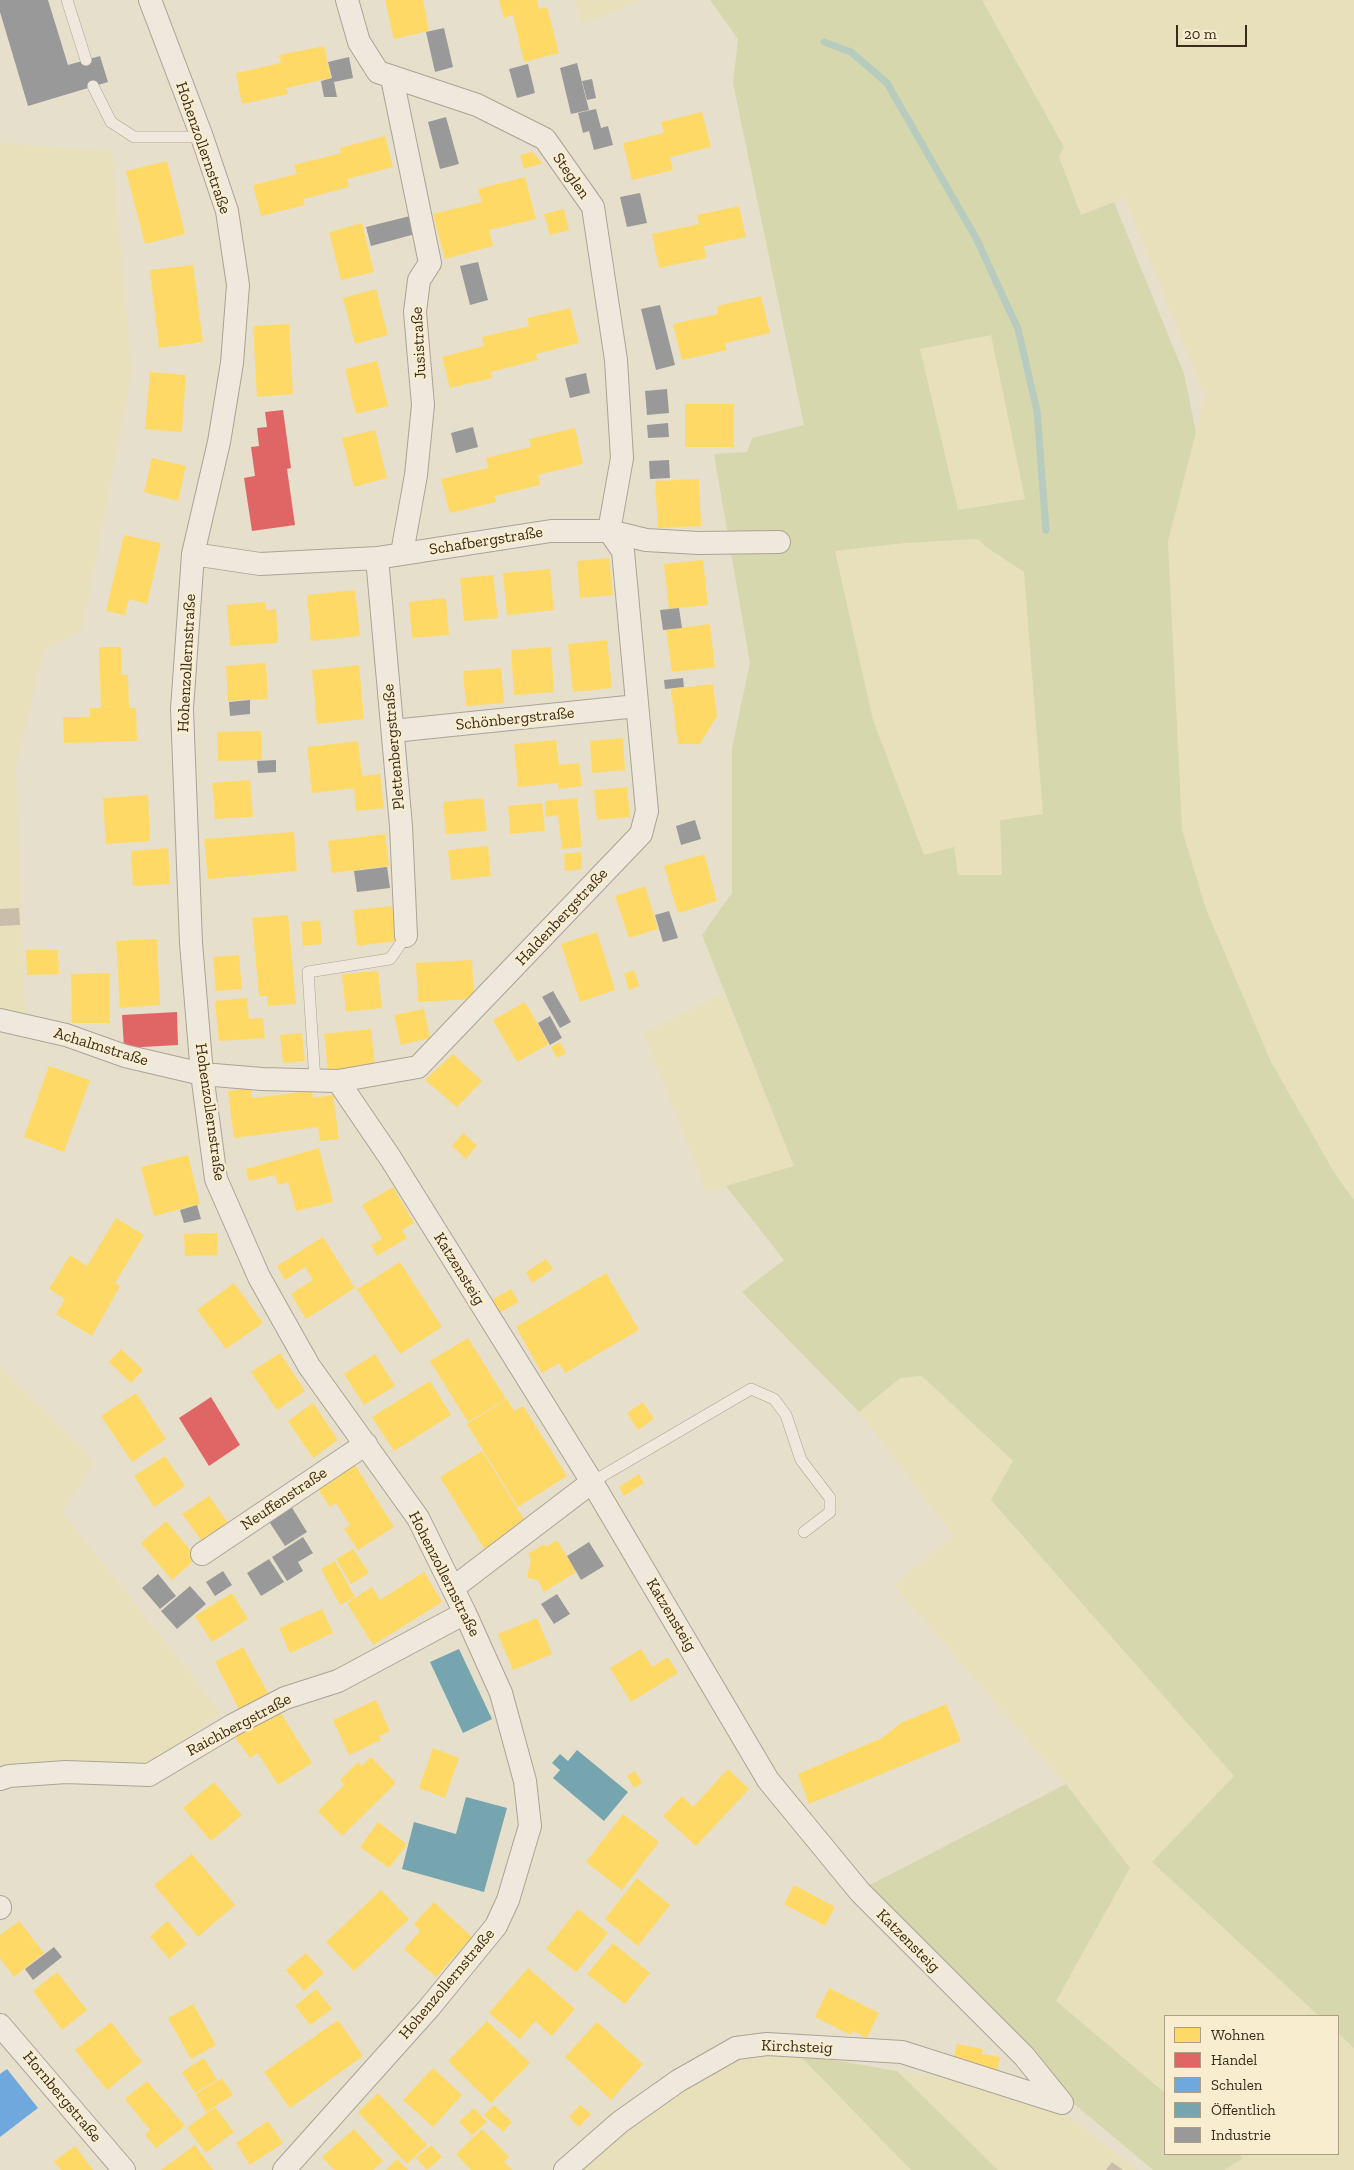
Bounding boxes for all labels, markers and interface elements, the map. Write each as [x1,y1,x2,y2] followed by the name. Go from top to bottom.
[1179,15,1250,47] scale bar
[1184,25,1217,43] text: 20 m
[171,79,235,217] street label: Hohenzollernstraße
[548,149,594,203] street label: Steglen
[408,306,430,380] street label: Jusistraße
[428,523,544,559] street label: Schafbergstraße
[174,593,200,733] street label: Hohenzollernstraße
[379,683,409,811] street label: Plettenbergstraße
[455,703,575,735] street label: Schönbergstraße
[512,864,612,970] street label: Haldenbergstraße
[52,1024,150,1070] street label: Achalmstraße
[191,1042,229,1182] street label: Hohenzollernstraße
[429,1229,489,1309] street label: Katzensteig
[237,1463,331,1535] street label: Neuffenstraße
[404,1508,484,1640] street label: Hohenzollernstraße
[642,1575,700,1655] street label: Katzensteig
[184,1689,294,1761] street label: Raichbergstraße
[872,1905,944,1977] street label: Katzensteig
[395,1925,499,2043] street label: Hohenzollernstraße
[1164,2015,1339,2155] legend
[1211,2026,1265,2044] text: Wohnen
[761,2036,833,2058] street label: Kirchsteig
[18,2048,106,2146] street label: Hornbergstraße
[1211,2051,1257,2069] text: Handel
[1211,2076,1262,2094] text: Schulen
[1211,2101,1276,2119] text: Öffentlich
[1211,2126,1271,2144] text: Industrie

